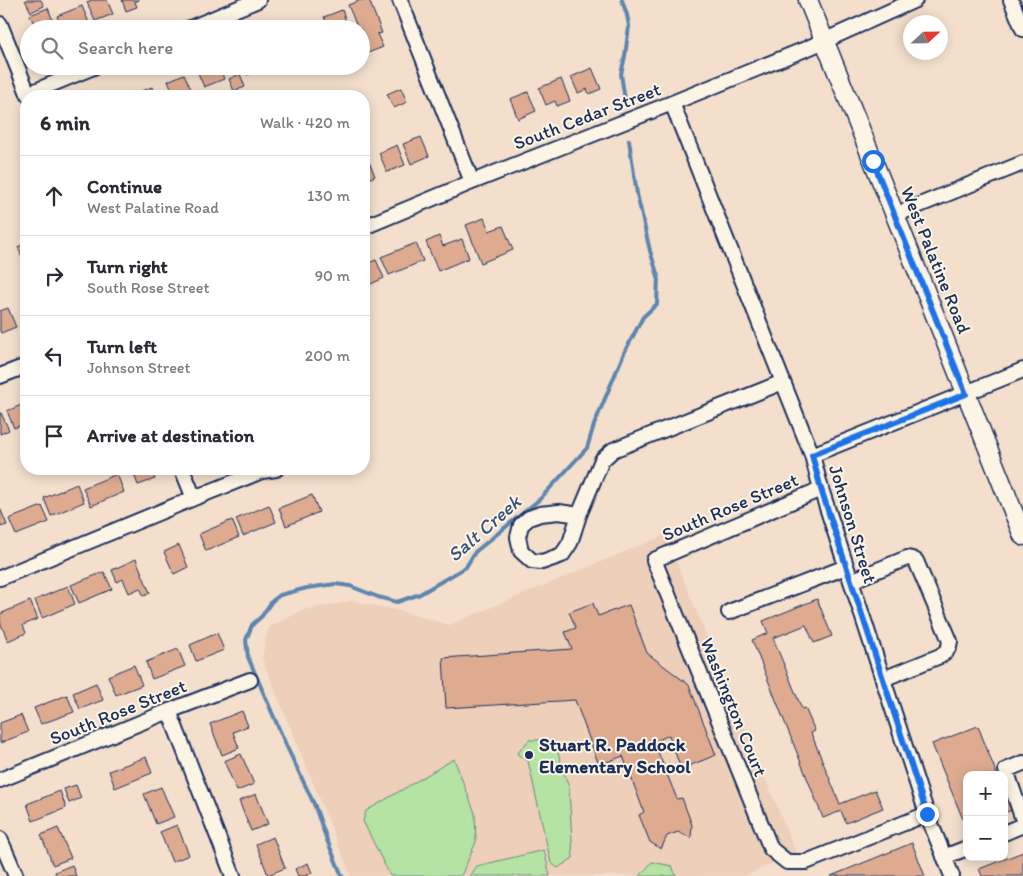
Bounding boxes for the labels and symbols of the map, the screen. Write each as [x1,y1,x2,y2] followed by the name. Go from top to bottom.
[903,15,948,60] north arrow
[510,77,664,155] street label: South Cedar Street
[862,150,885,173] route start
[896,183,976,338] street label: West Palatine Road
[824,462,882,586] street label: Johnson Street
[659,468,801,546] street label: South Rose Street
[442,488,527,566] water label: Salt Creek
[696,634,772,780] street label: Washington Court
[46,674,190,750] street label: South Rose Street
[539,733,691,778] place label: Stuart R. Paddock Elementary School
[523,749,535,761] marker: Stuart R. Paddock Elementary School
[916,803,939,826] route end

